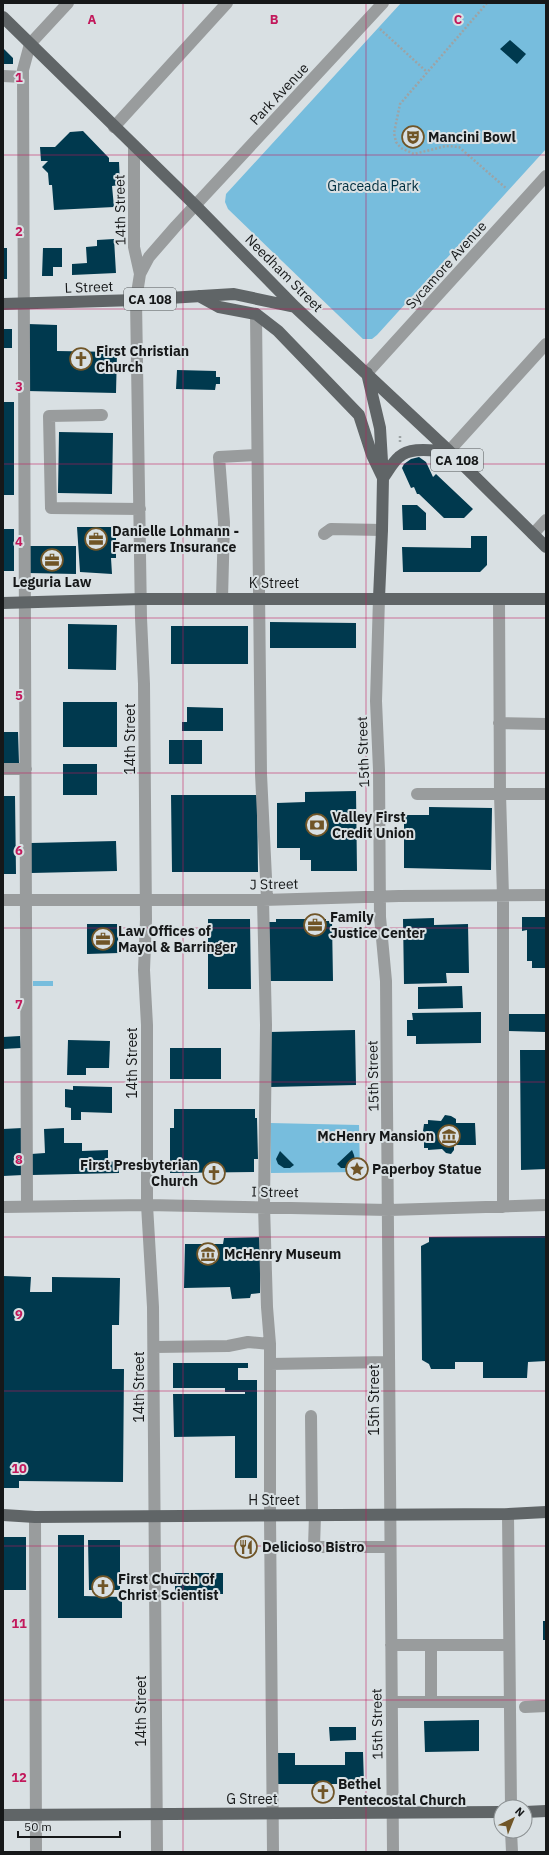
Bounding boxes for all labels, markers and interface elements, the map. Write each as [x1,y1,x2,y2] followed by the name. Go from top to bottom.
[88,11,97,28] text: A
[270,11,279,28] text: B
[454,11,463,28] text: C
[246,59,313,129] street label: Park Avenue
[15,69,23,86] text: 1
[400,124,426,150] theatre icon: Mancini Bowl
[428,128,516,146] place label: Mancini Bowl
[110,174,130,246] street label: 14th Street
[327,177,419,195] park label: Graceada Park
[402,217,491,313] street label: Sycamore Avenue
[15,223,23,240] text: 2
[241,230,327,316] street label: Needham Street
[64,277,114,297] street label: L Street
[124,288,176,310] road number: CA 108
[96,342,189,376] place label: First Christian Church
[68,346,94,372] church icon: First Christian Church
[15,378,23,395] text: 3
[431,449,483,471] road number: CA 108
[112,522,239,556] place label: Danielle Lohmann - Farmers Insurance
[83,526,109,552] office icon: Danielle Lohmann - Farmers Insurance
[15,533,23,550] text: 4
[39,547,65,573] office icon: Leguria Law
[12,573,92,591] place label: Leguria Law
[249,574,299,592] street label: K Street
[15,687,23,704] text: 5
[121,703,139,775] street label: 14th Street
[353,716,373,788] street label: 15th Street
[332,808,414,842] place label: Valley First Credit Union
[304,812,330,838] bank icon: Valley First Credit Union
[15,842,23,859] text: 6
[249,875,299,893] street label: J Street
[330,908,425,942] place label: Family Justice Center
[302,912,328,938] office icon: Family Justice Center
[118,922,236,956] place label: Law Offices of Mayol & Barringer
[90,926,116,952] office icon: Law Offices of Mayol & Barringer
[15,996,23,1013] text: 7
[123,1027,141,1099] street label: 14th Street
[363,1040,383,1112] street label: 15th Street
[436,1123,462,1149] museum icon: McHenry Mansion
[317,1127,434,1145] place label: McHenry Mansion
[15,1151,23,1168] text: 8
[80,1156,198,1190] place label: First Presbyterian Church
[344,1156,370,1182] place icon: Paperboy Statue
[201,1160,227,1186] church icon: First Presbyterian Church
[372,1160,482,1178] place label: Paperboy Statue
[251,1183,299,1201] street label: I Street
[195,1241,221,1267] museum icon: McHenry Museum
[224,1245,341,1263] place label: McHenry Museum
[15,1306,23,1323] text: 9
[130,1351,148,1423] street label: 14th Street
[365,1364,383,1436] street label: 15th Street
[11,1460,27,1477] text: 10
[248,1491,300,1509] street label: H Street
[233,1534,259,1560] restaurant icon: Delicioso Bistro
[262,1538,364,1556] place label: Delicioso Bistro
[118,1570,219,1604] place label: First Church of Christ Scientist
[90,1574,116,1600] church icon: First Church of Christ Scientist
[11,1615,27,1632] text: 11
[132,1675,150,1747] street label: 14th Street
[367,1688,387,1760] street label: 15th Street
[11,1769,27,1786] text: 12
[338,1775,466,1809] place label: Bethel Pentecostal Church
[310,1779,336,1805] church icon: Bethel Pentecostal Church
[226,1790,278,1808] street label: G Street
[493,1799,533,1839] north arrow
[512,1804,528,1820] text: N
[18,1813,120,1839] scale bar
[24,1819,52,1834] text: 50 m

